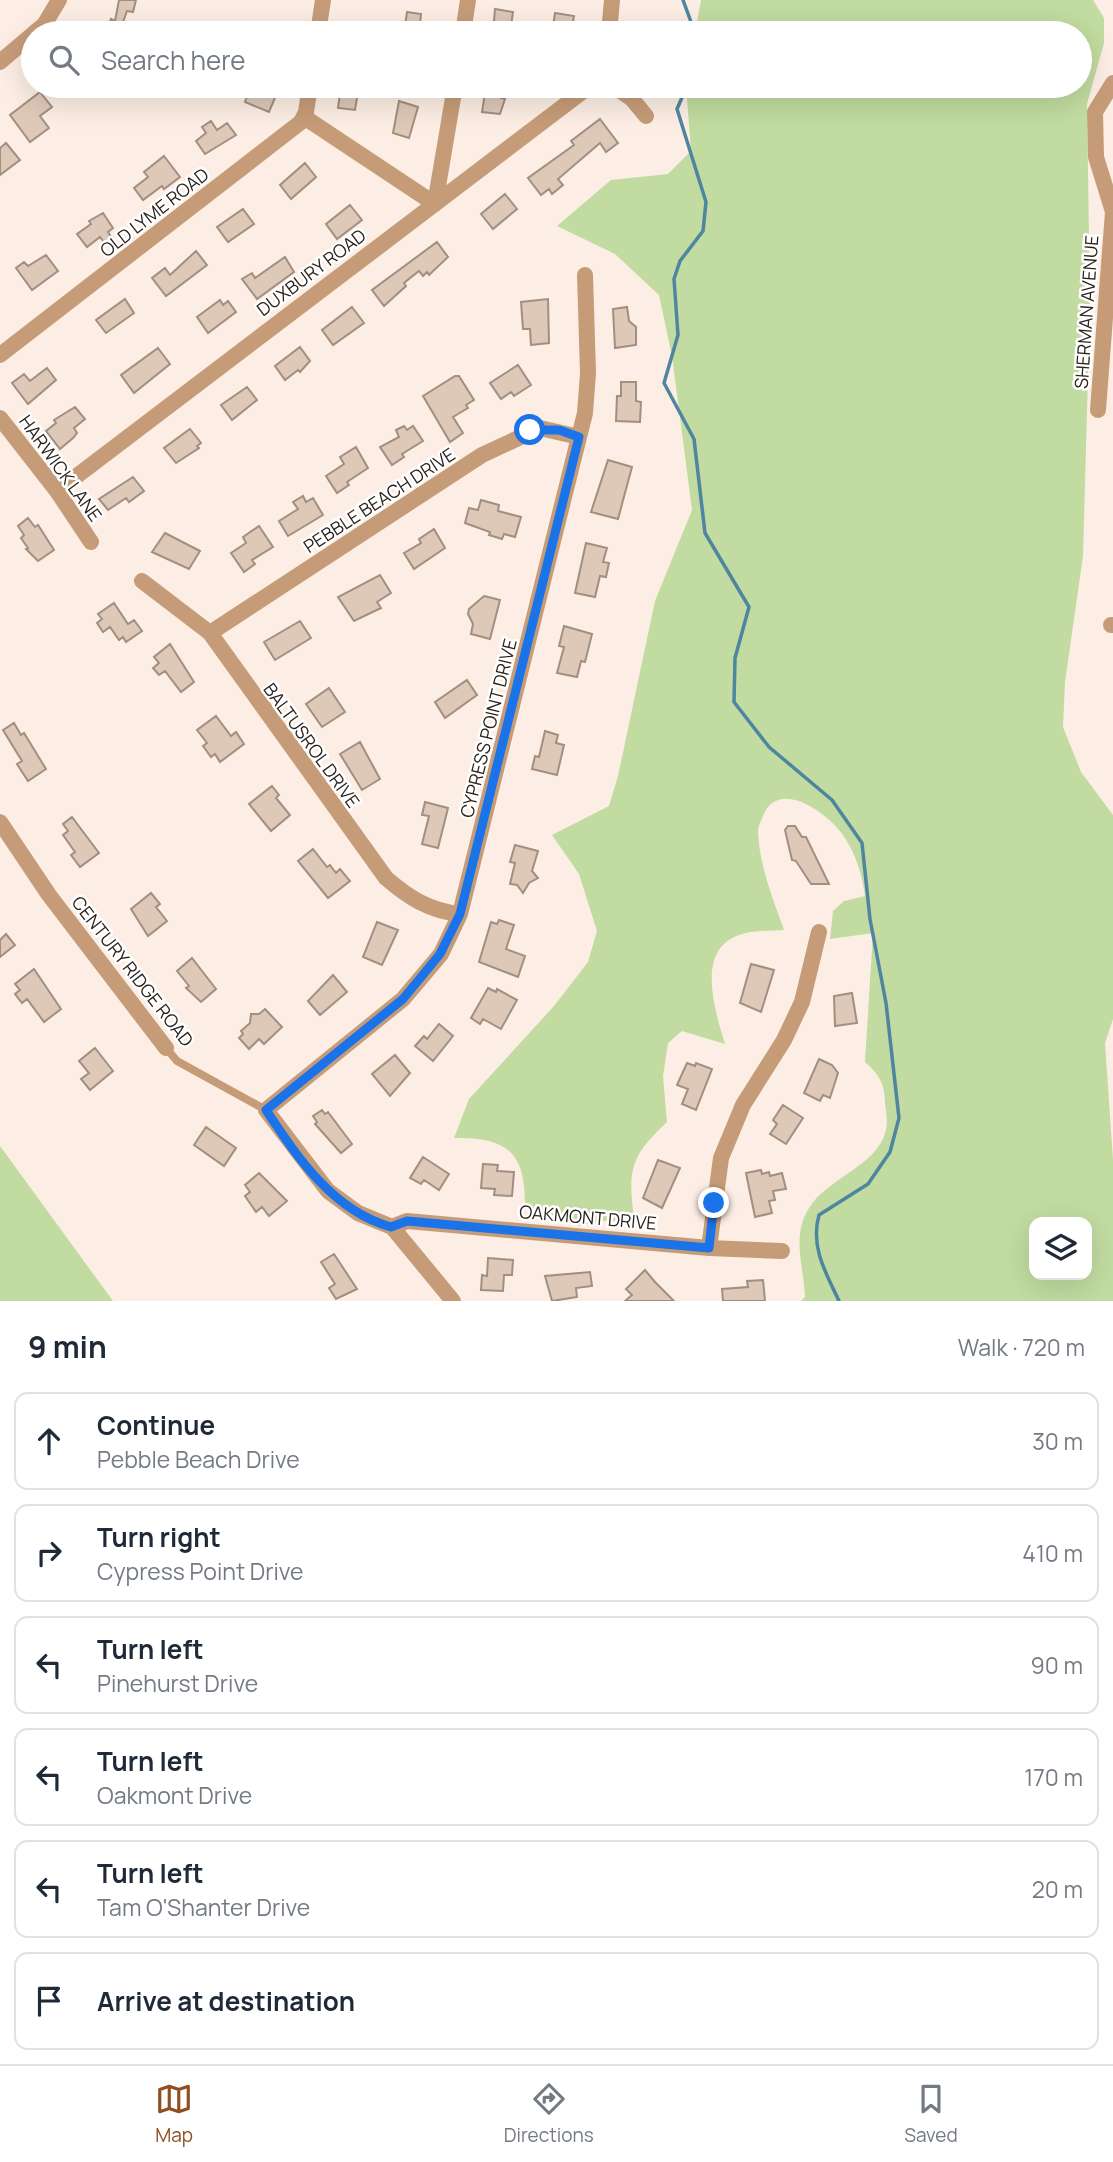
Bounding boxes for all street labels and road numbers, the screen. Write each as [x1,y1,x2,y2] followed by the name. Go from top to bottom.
[95,162,213,262] street label: OLD LYME ROAD
[252,223,370,321] street label: DUXBURY ROAD
[1069,234,1103,390] street label: SHERMAN AVENUE
[14,410,108,526] street label: HARWICK LANE
[299,442,459,558] street label: PEBBLE BEACH DRIVE
[454,636,522,820] street label: CYPRESS POINT DRIVE
[259,678,365,812] street label: BALTUSROL DRIVE
[67,891,199,1051] street label: CENTURY RIDGE ROAD
[518,1199,658,1235] street label: OAKMONT DRIVE

